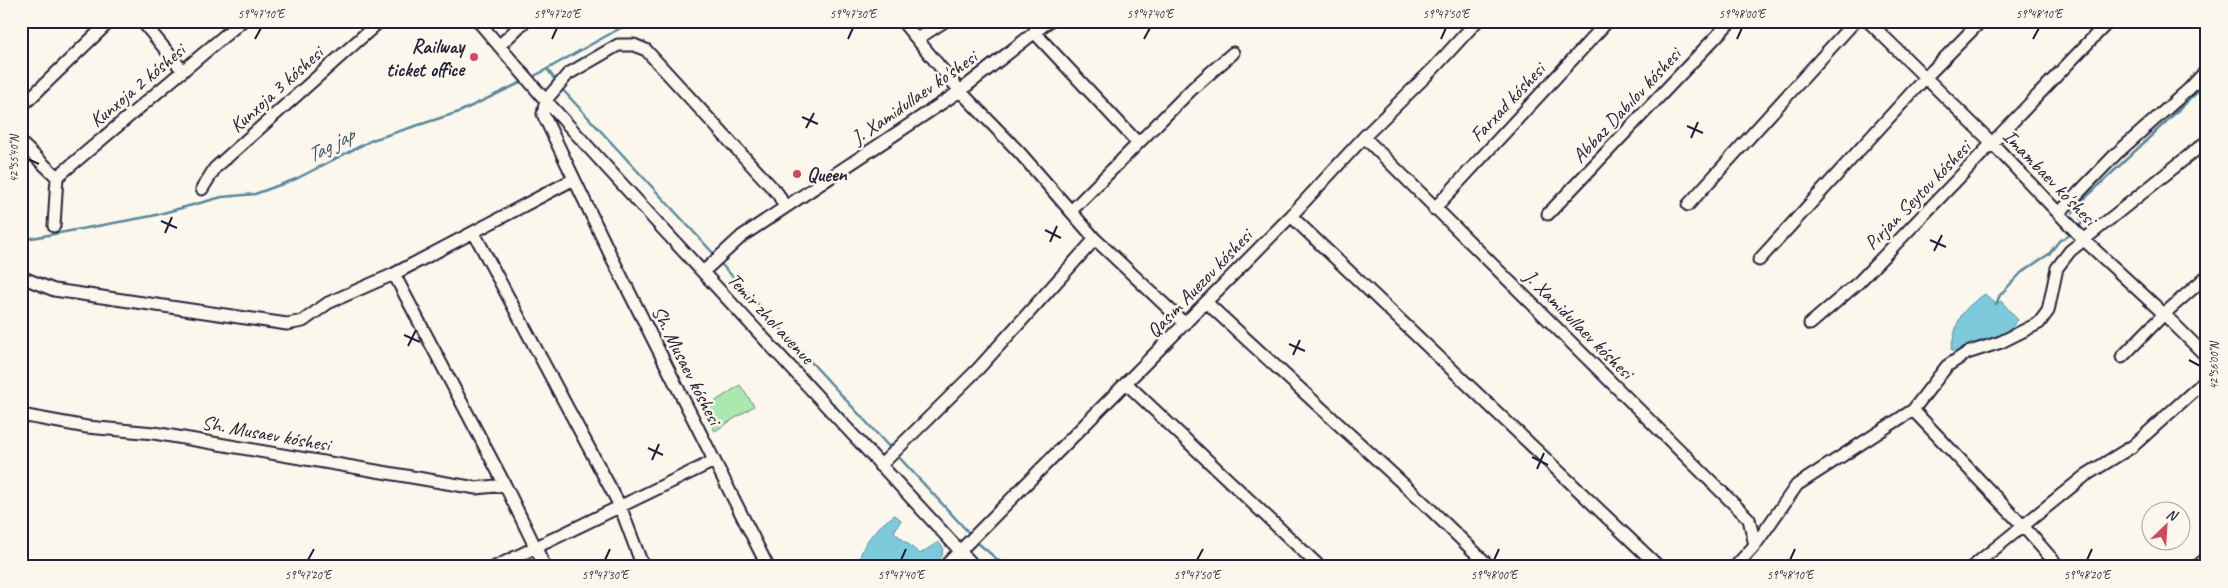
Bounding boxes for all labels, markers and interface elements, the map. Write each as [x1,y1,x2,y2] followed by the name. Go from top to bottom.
[238,6,286,22] text: 59°47'10"E
[534,6,582,22] text: 59°47'20"E
[830,6,878,22] text: 59°47'30"E
[1127,6,1175,22] text: 59°47'40"E
[1423,6,1471,22] text: 59°47'50"E
[1719,6,1767,22] text: 59°48'00"E
[2016,6,2064,22] text: 59°48'10"E
[386,34,466,82] place label: Railway ticket office
[84,37,192,133] street label: Kunxoja 2 kóshesi
[224,39,330,138] street label: Kunxoja 3 kóshesi
[1567,41,1688,168] street label: Abbaz Dabılov kóshesi
[846,44,984,151] street label: J. Xamidullaev ko'shesi
[468,51,480,63] marker: Railway ticket office
[1464,56,1552,147] street label: Farxad kóshesi
[302,120,361,168] water label: Tag jap
[1997,124,2103,232] street label: Imambaev ko'shesi
[6,134,22,183] text: 42°55'40"N
[1859,134,1977,255] street label: Pırjan Seytov kóshesi
[807,162,848,187] place label: Queen
[791,168,803,180] marker: Queen
[1141,222,1259,343] street label: Qasım Auezov kóshesi
[1518,263,1640,386] street label: J. Xamidullaev kóshesi
[722,267,821,371] street label: Temir zhol avenue
[646,302,728,431] street label: Sh. Musaev kóshesi
[2206,341,2222,390] text: 42°56'00"N
[200,410,334,457] street label: Sh. Musaev kóshesi
[2140,500,2190,550] north arrow
[2164,505,2181,525] text: N
[285,567,333,583] text: 59°47'20"E
[582,567,630,583] text: 59°47'30"E
[878,567,926,583] text: 59°47'40"E
[1174,567,1222,583] text: 59°47'50"E
[1471,567,1519,583] text: 59°48'00"E
[1767,567,1815,583] text: 59°48'10"E
[2064,567,2112,583] text: 59°48'20"E

